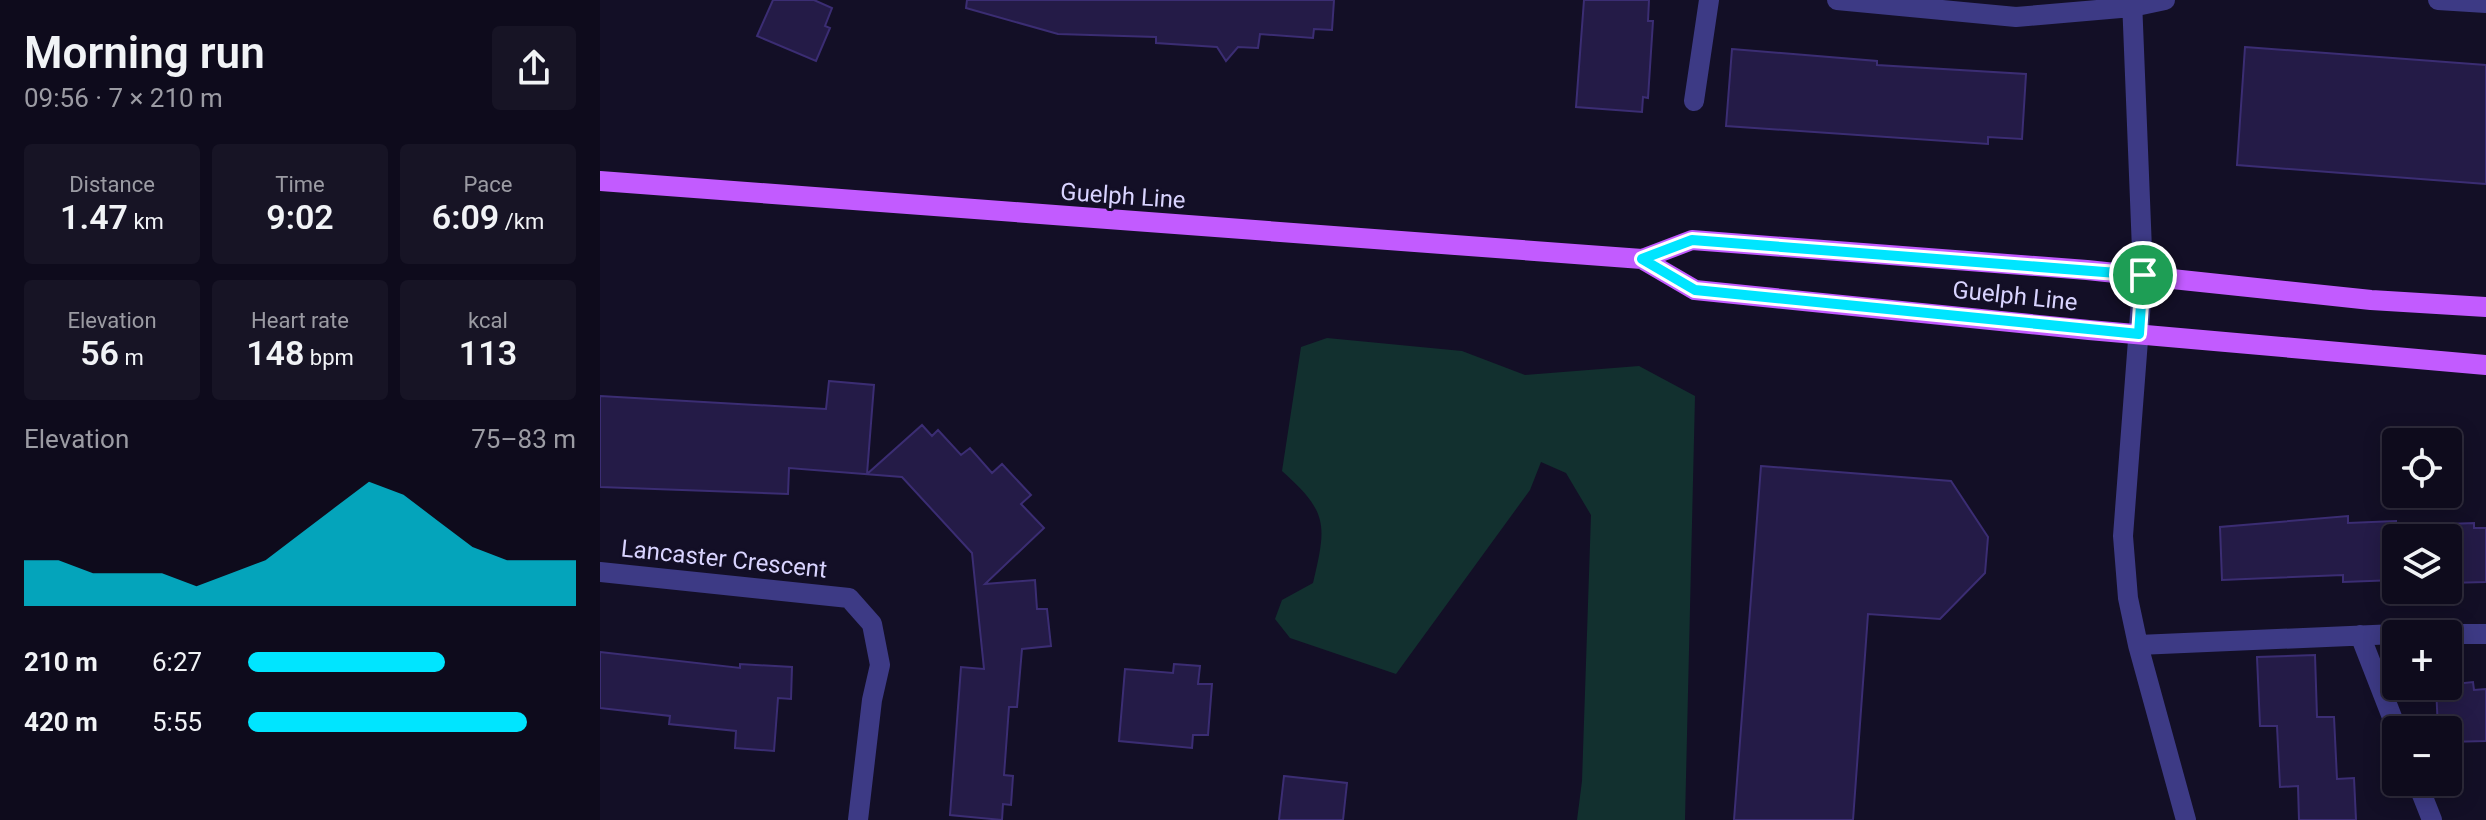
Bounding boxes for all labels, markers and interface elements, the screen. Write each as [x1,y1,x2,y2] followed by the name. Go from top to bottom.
[492,26,576,110] button: share
[24,27,265,79] text: Morning run
[24,83,223,113] text: 09:56 · 7 × 210 m
[69,172,155,197] text: Distance
[275,172,325,197] text: Time
[464,172,512,197] text: Pace
[1059,178,1187,214] street label: Guelph Line
[60,197,128,237] text: 1.47
[266,197,334,237] text: 9:02
[432,197,499,237] text: 6:09
[128,209,164,234] text: km
[499,209,544,234] text: /km
[2109,241,2177,309] pin
[2121,253,2165,297] icon: arrive
[1951,276,2079,316] street label: Guelph Line
[67,308,157,333] text: Elevation
[251,308,349,333] text: Heart rate
[468,308,508,333] text: kcal
[80,333,119,373] text: 56
[246,333,304,373] text: 148
[459,333,517,373] text: 113
[119,345,144,370] text: m
[304,345,354,370] text: bpm
[24,424,129,454] text: Elevation
[471,424,576,454] text: 75–83 m
[2382,428,2462,796] map controls
[2382,428,2462,508] button: locate
[2382,524,2462,604] button: layers
[620,534,829,584] street label: Lancaster Crescent
[2382,620,2462,700] button: +
[24,647,98,677] text: 210 m
[152,647,202,677] text: 6:27
[24,707,98,737] text: 420 m
[152,707,202,737] text: 5:55
[2382,716,2462,796] button: −

